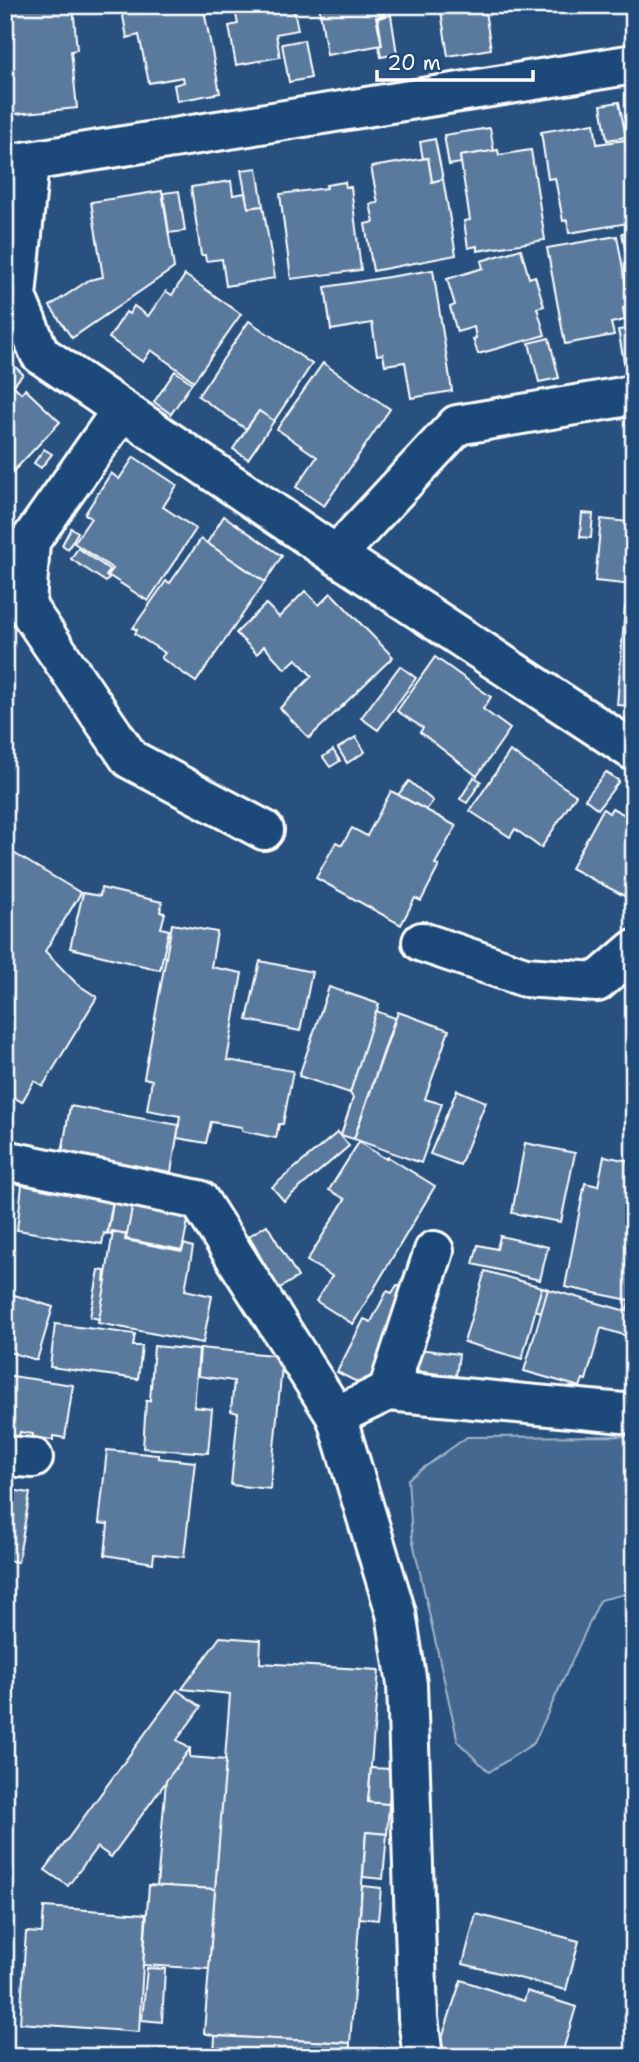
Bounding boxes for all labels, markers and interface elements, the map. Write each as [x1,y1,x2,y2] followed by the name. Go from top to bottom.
[377,38,532,82] scale bar
[387,49,441,77] text: 20 m

